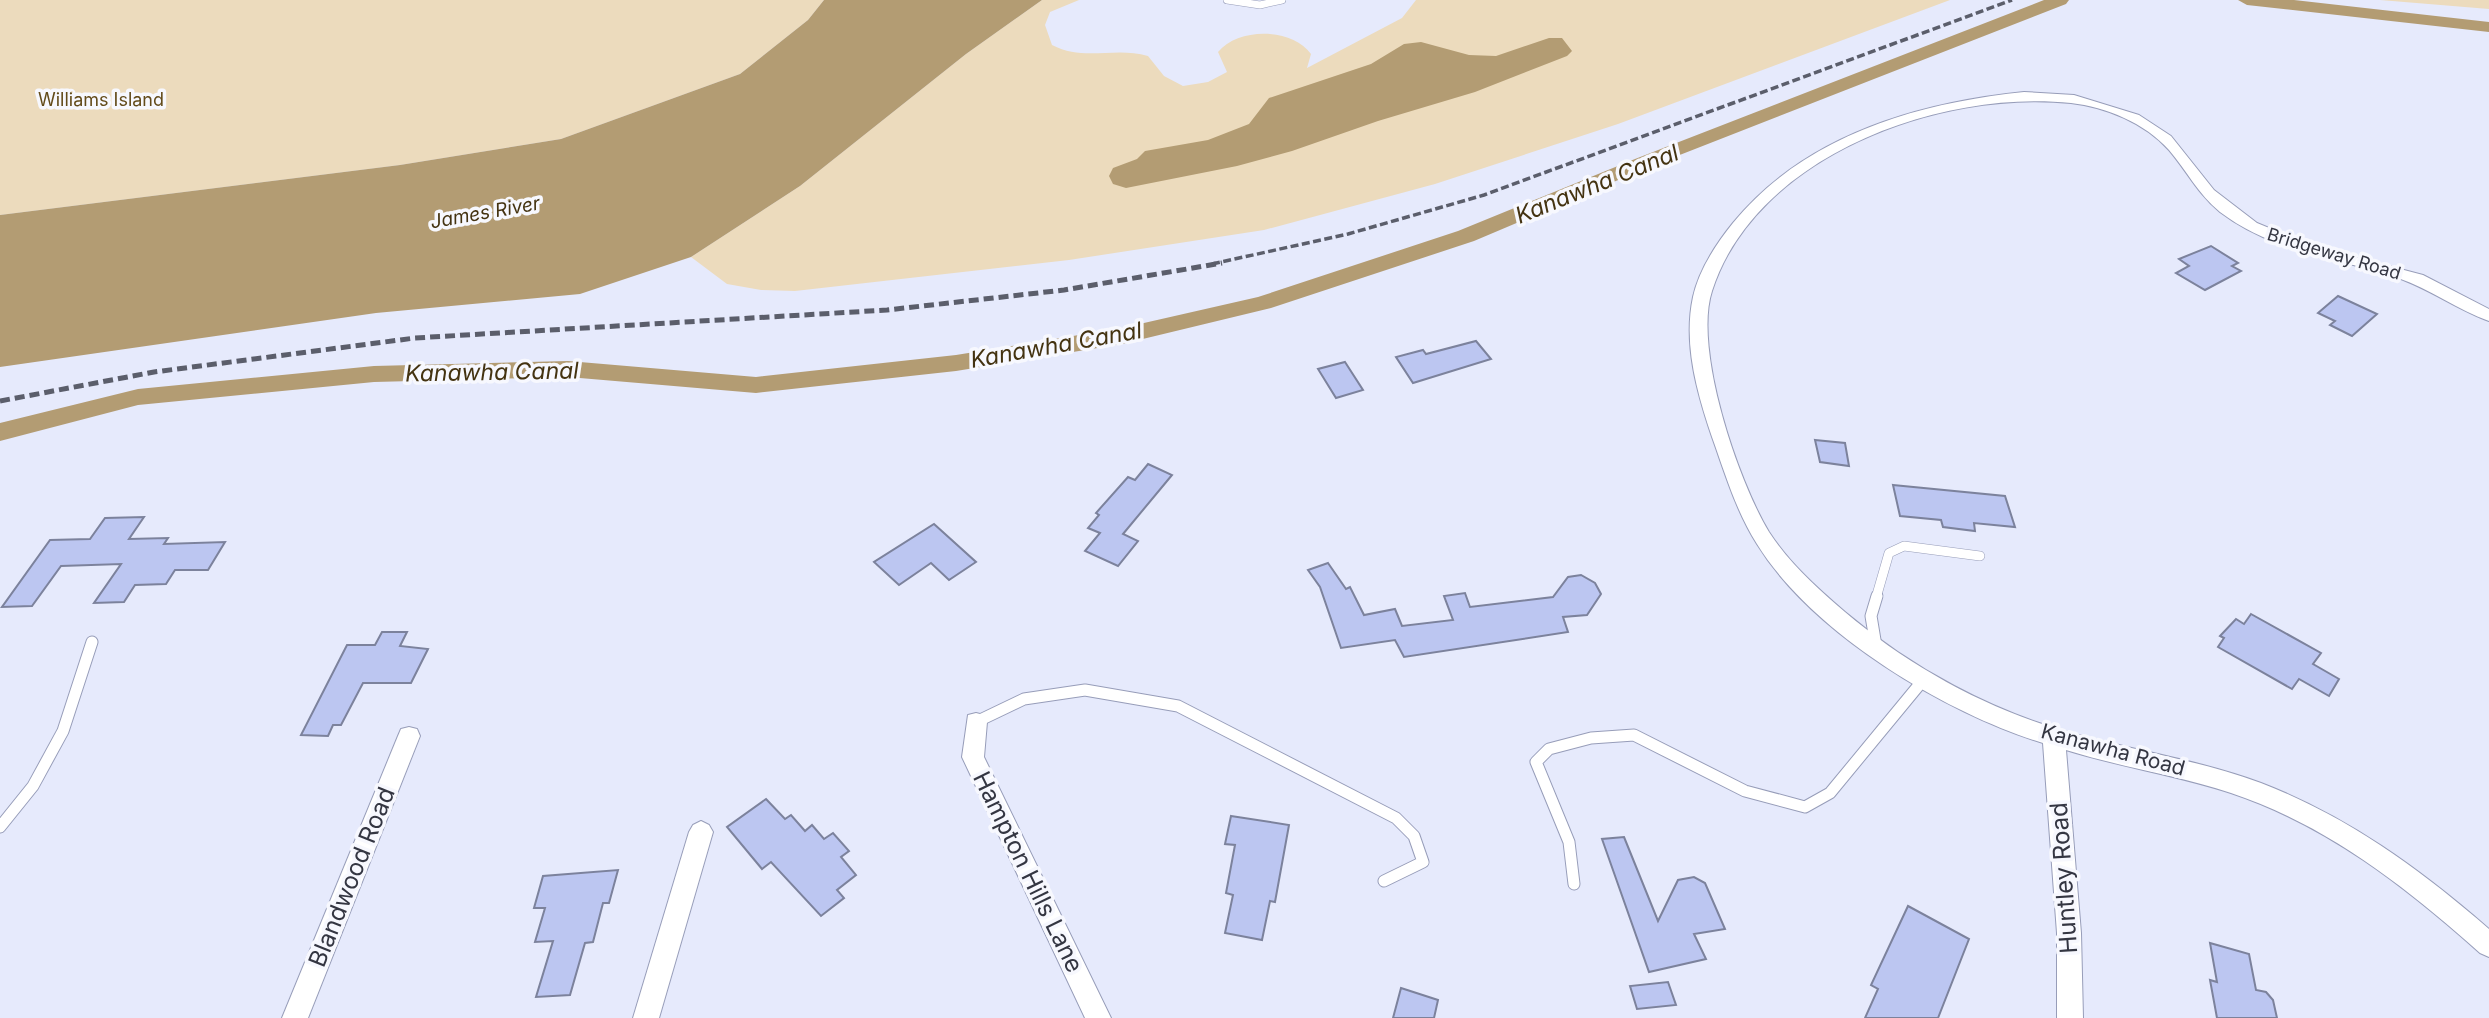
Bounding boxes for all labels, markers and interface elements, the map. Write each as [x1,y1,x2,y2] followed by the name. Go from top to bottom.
[38,89,164,110] park label: Williams Island
[1511,138,1683,229] water label: Kanawha Canal
[429,191,542,233] water label: James River
[2265,223,2403,284] street label: Bridgeway Road
[968,316,1144,374] water label: Kanawha Canal
[405,356,579,388] water label: Kanawha Canal
[2038,718,2188,781] street label: Kanawha Road
[967,767,1090,977] street label: Hampton Hills Lane
[302,783,401,971] street label: Blandwood Road
[2044,801,2083,955] street label: Huntley Road

